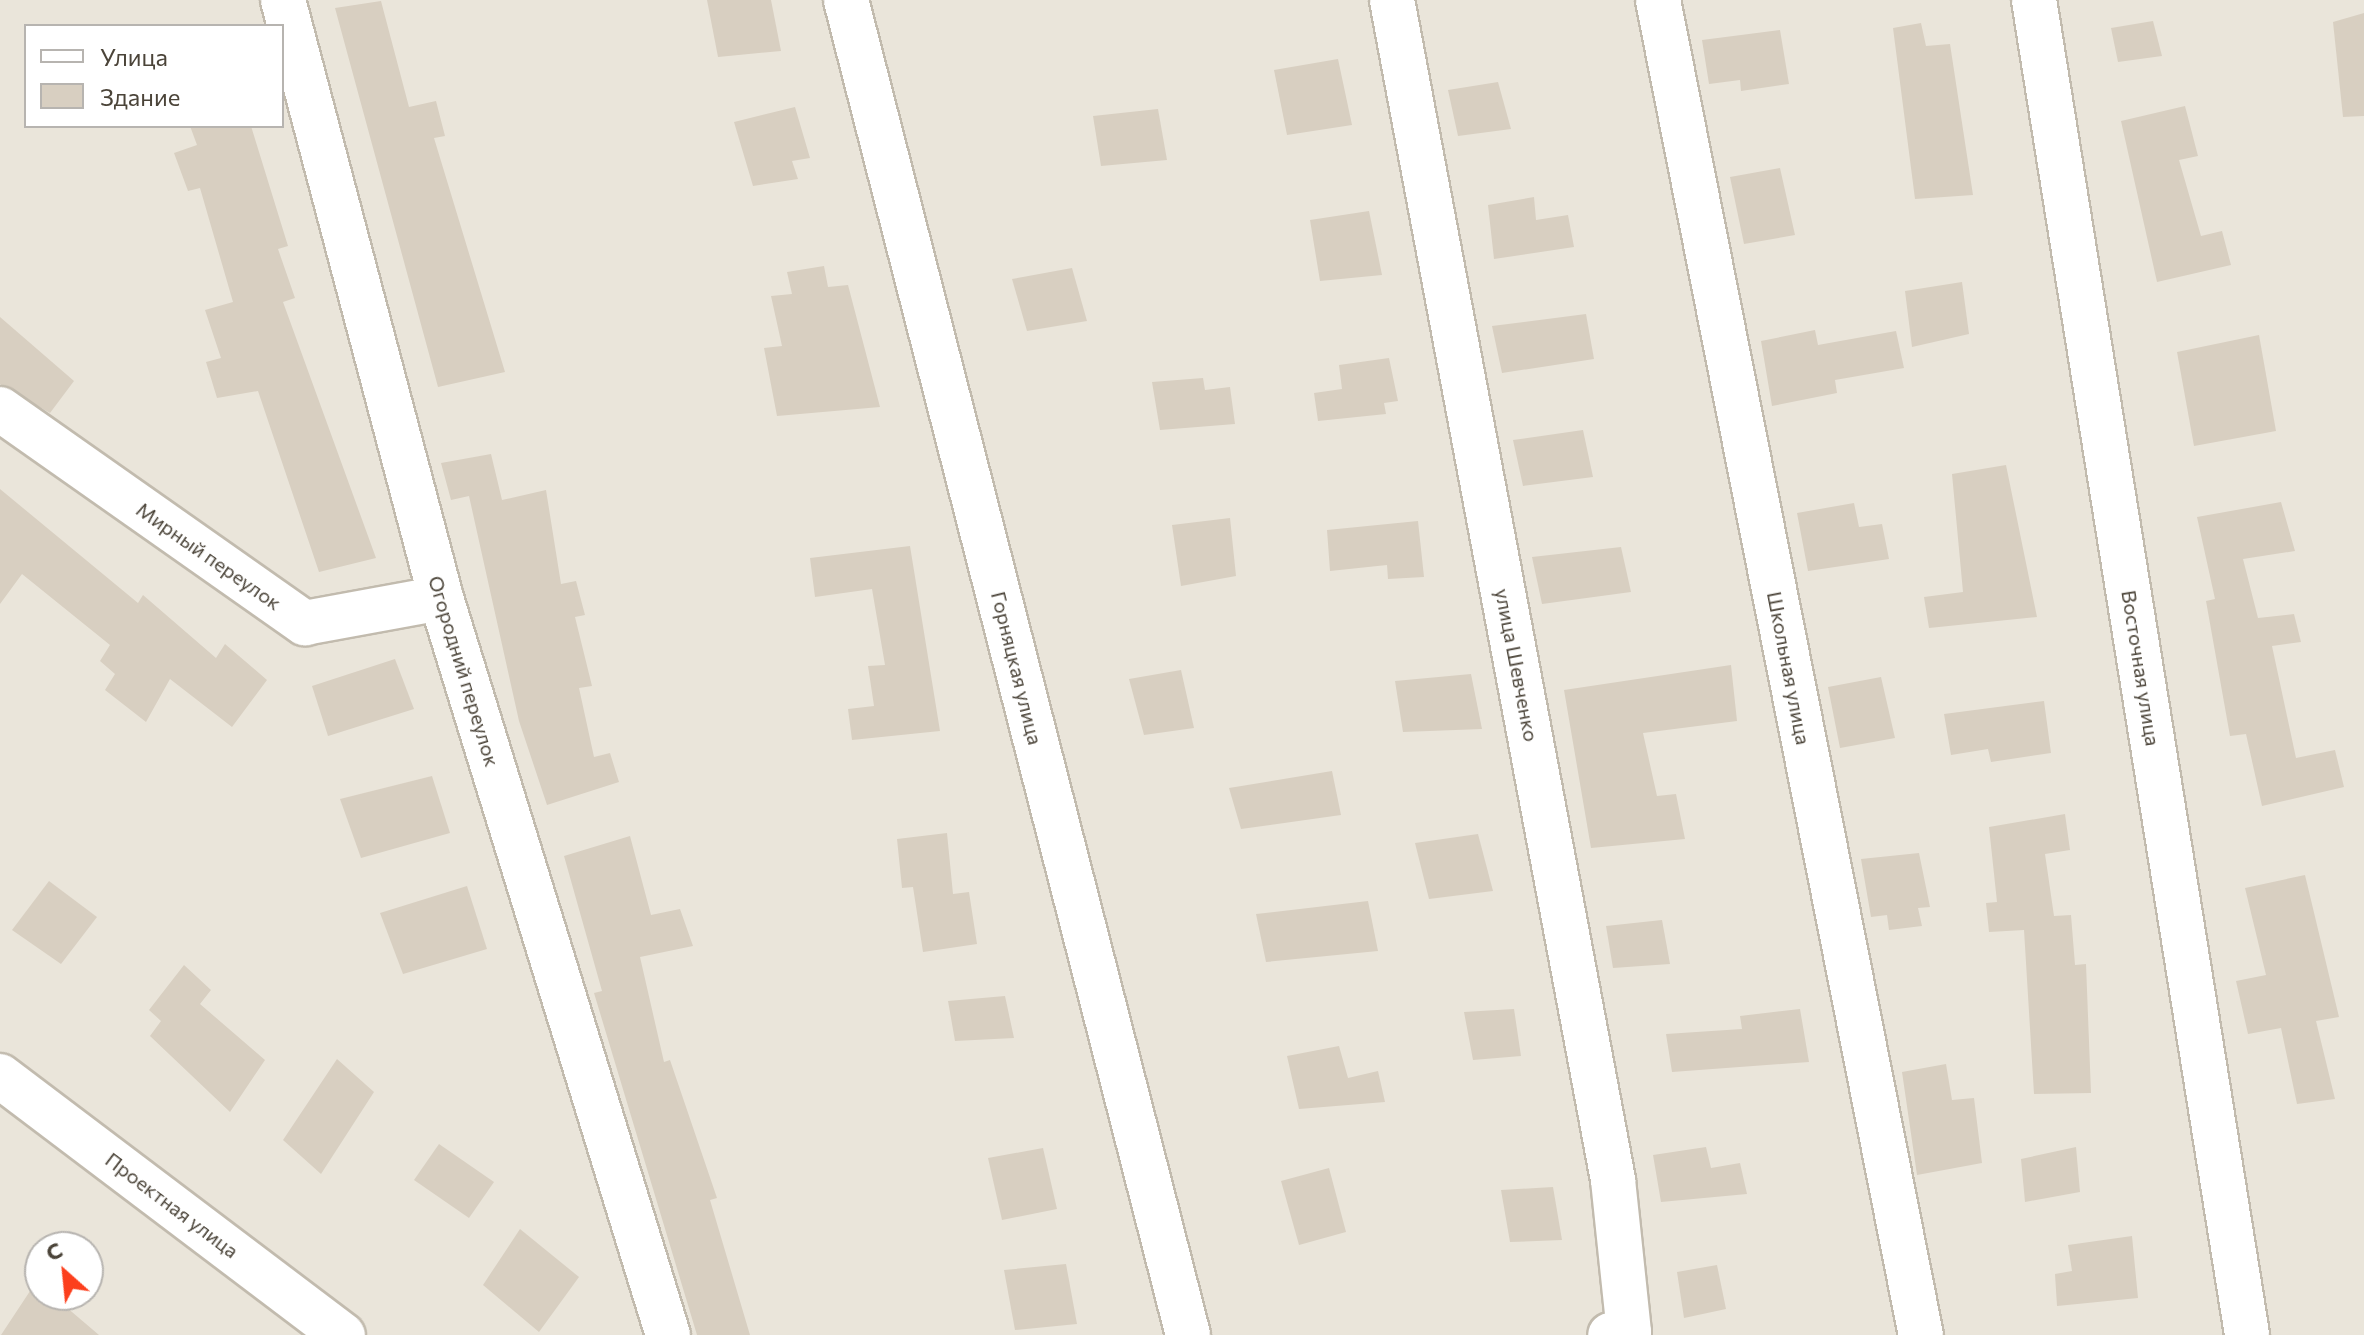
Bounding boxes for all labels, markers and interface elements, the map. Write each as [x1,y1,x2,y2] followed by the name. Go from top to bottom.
[24,24,284,128] legend
[100,42,168,71] text: Улица
[100,82,180,111] text: Здание
[132,497,286,615] street label: Мирный переулок
[424,573,504,769] street label: Огородний переулок
[1490,586,1544,744] street label: улица Шевченко
[2117,588,2165,748] street label: Восточная улица
[986,589,1048,747] street label: Горняцкая улица
[1762,589,1816,747] street label: Школьная улица
[101,1147,243,1263] street label: Проектная улица
[24,1231,104,1311] north arrow
[41,1236,67,1266] text: С

